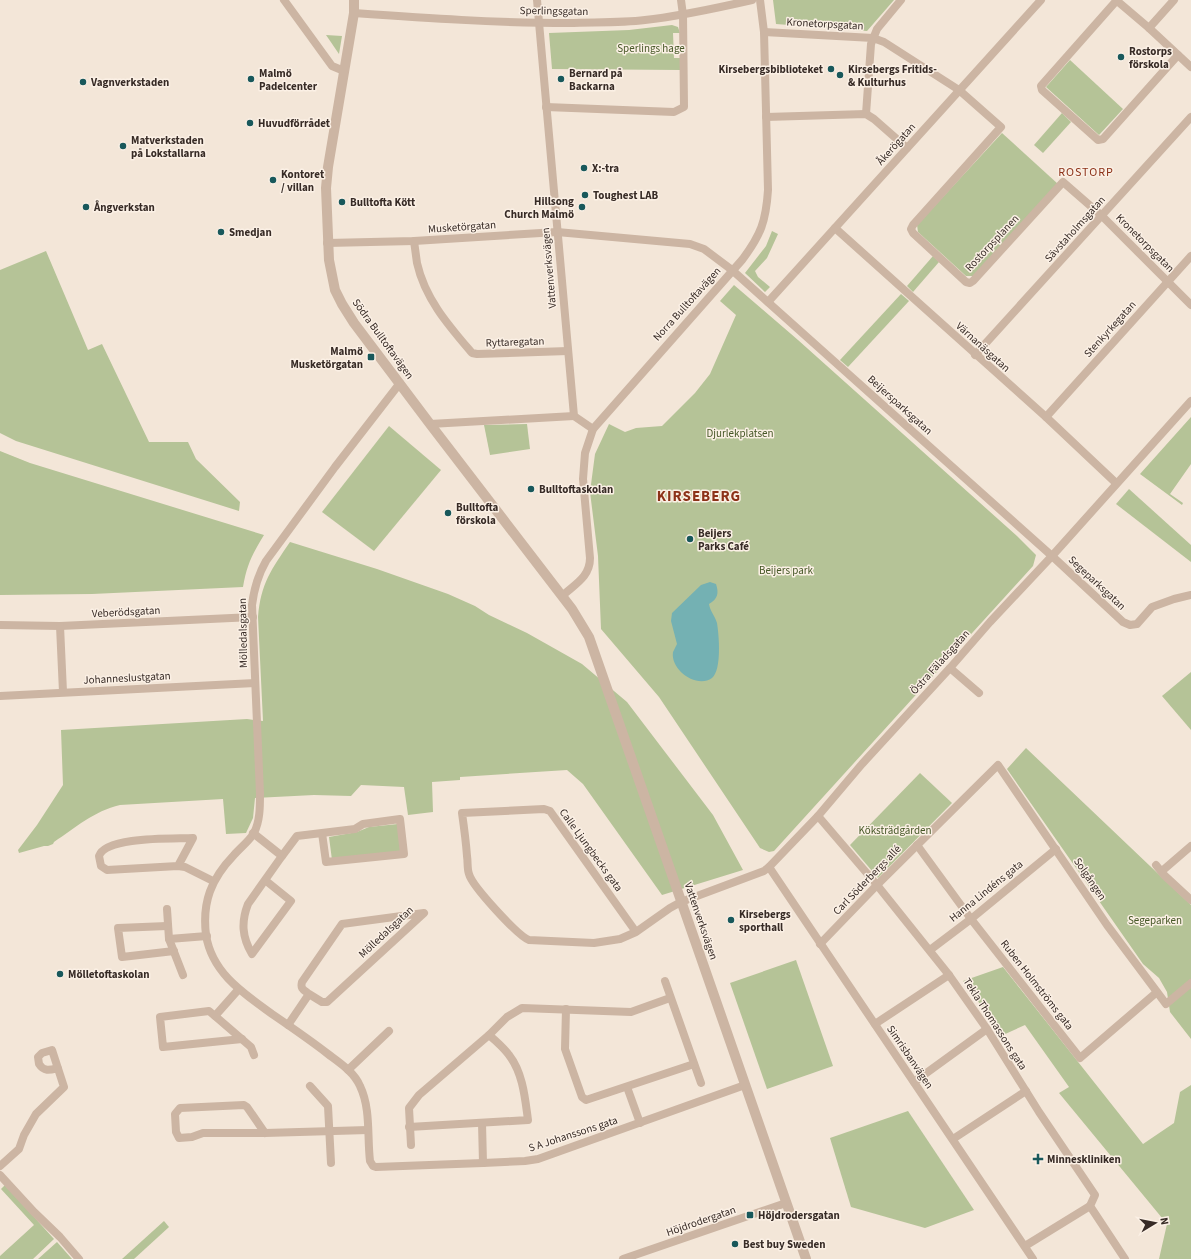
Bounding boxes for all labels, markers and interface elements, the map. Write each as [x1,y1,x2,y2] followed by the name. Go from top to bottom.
[519,3,589,19] street label: Sperlingsgatan
[786,14,864,34] street label: Kronetorpsgatan
[617,41,685,56] park label: Sperlings hage
[1129,44,1172,72] place label: Rostorps förskola
[1116,52,1126,62] marker: Rostorps förskola
[718,62,824,77] place label: Kirsebergsbiblioteket
[848,62,937,90] place label: Kirsebergs Fritids- & Kulturhus
[826,64,836,74] marker: Kirsebergsbiblioteket
[259,66,318,94] place label: Malmö Padelcenter
[569,66,623,94] place label: Bernard på Backarna
[835,70,845,80] marker: Kirsebergs Fritids- & Kulturhus
[246,74,256,84] marker: Malmö Padelcenter
[556,74,566,84] marker: Bernard på Backarna
[90,75,169,90] place label: Vagnverkstaden
[78,77,88,87] marker: Vagnverkstaden
[258,116,331,131] place label: Huvudförrådet
[245,118,255,128] marker: Huvudförrådet
[873,120,919,168] street label: Åkerögatan
[131,133,206,161] place label: Matverkstaden på Lokstallarna
[118,141,128,151] marker: Matverkstaden på Lokstallarna
[592,161,619,176] place label: X:-tra
[579,163,589,173] marker: X:-tra
[1058,164,1114,181] district label: ROSTORP
[281,167,325,195] place label: Kontoret / villan
[268,175,278,185] marker: Kontoret / villan
[593,188,658,203] place label: Toughest LAB
[580,190,590,200] marker: Toughest LAB
[1041,193,1109,265] street label: Sävstaholmsgatan
[504,194,574,222] place label: Hillsong Church Malmö
[350,195,416,210] place label: Bulltofta Kött
[337,197,347,207] marker: Bulltofta Kött
[93,200,155,215] place label: Ångverkstan
[81,202,91,212] marker: Ångverkstan
[577,202,587,212] marker: Hillsong Church Malmö
[1112,210,1178,276] street label: Kronetorpsgatan
[962,211,1022,275] street label: Rostorpsplanen
[427,217,497,237] street label: Musketörgatan
[229,225,272,240] place label: Smedjan
[216,227,226,237] marker: Smedjan
[538,227,560,309] street label: Vattenverksvägen
[650,264,724,344] street label: Norra Bulltoftavägen
[349,296,417,382] street label: Södra Bulltoftavägen
[1081,297,1139,361] street label: Stenkyrkegatan
[953,319,1013,375] street label: Värnanäsgatan
[485,333,545,351] street label: Ryttaregatan
[290,344,363,372] place label: Malmö Musketörgatan
[366,352,376,362] marker: Malmö Musketörgatan
[864,372,936,438] street label: Beijersparksgatan
[707,426,773,441] park label: Djurlekplatsen
[539,482,613,497] place label: Bulltoftaskolan
[526,484,536,494] marker: Bulltoftaskolan
[657,486,741,507] district label: KIRSEBERG
[456,500,499,528] place label: Bulltofta förskola
[443,508,453,518] marker: Bulltofta förskola
[698,526,749,554] place label: Beijers Parks Café
[685,534,695,544] marker: Beijers Parks Café
[1065,553,1129,613] street label: Segeparksgatan
[759,563,814,578] park label: Beijers park
[235,598,251,668] street label: Mölledalsgatan
[91,603,161,621] street label: Veberödsgatan
[907,626,973,698] street label: Östra Fäladsgatan
[83,668,171,688] street label: Johanneslustgatan
[556,805,626,895] street label: Calle Ljungbecks gata
[858,823,932,838] park label: Köksträdgården
[830,841,905,918] street label: Carl Söderbergs allé
[1070,855,1110,903] street label: Solgången
[946,857,1026,925] street label: Hanna Lindéns gata
[681,880,721,962] street label: Vattenverksvägen
[355,903,417,961] street label: Mölledalsgatan
[739,907,791,935] place label: Kirsebergs sporthall
[1128,913,1182,928] park label: Segeparken
[726,915,736,925] marker: Kirsebergs sporthall
[997,937,1077,1033] street label: Ruben Holmströms gata
[68,967,150,982] place label: Mölletoftaskolan
[55,969,65,979] marker: Mölletoftaskolan
[960,975,1030,1073] street label: Tekla Thomassons gata
[883,1022,937,1092] street label: Simrisbanvägen
[527,1113,619,1155] street label: S A Johanssons gata
[1047,1152,1121,1167] place label: Minneskliniken
[1032,1153,1044,1165] marker: Minneskliniken
[664,1202,738,1240] street label: Höjdrodergatan
[1135,1203,1175,1243] north arrow
[758,1208,840,1223] place label: Höjdrodersgatan
[745,1210,755,1220] marker: Höjdrodersgatan
[1156,1216,1172,1226] text: N
[743,1237,825,1252] place label: Best buy Sweden
[730,1239,740,1249] marker: Best buy Sweden

